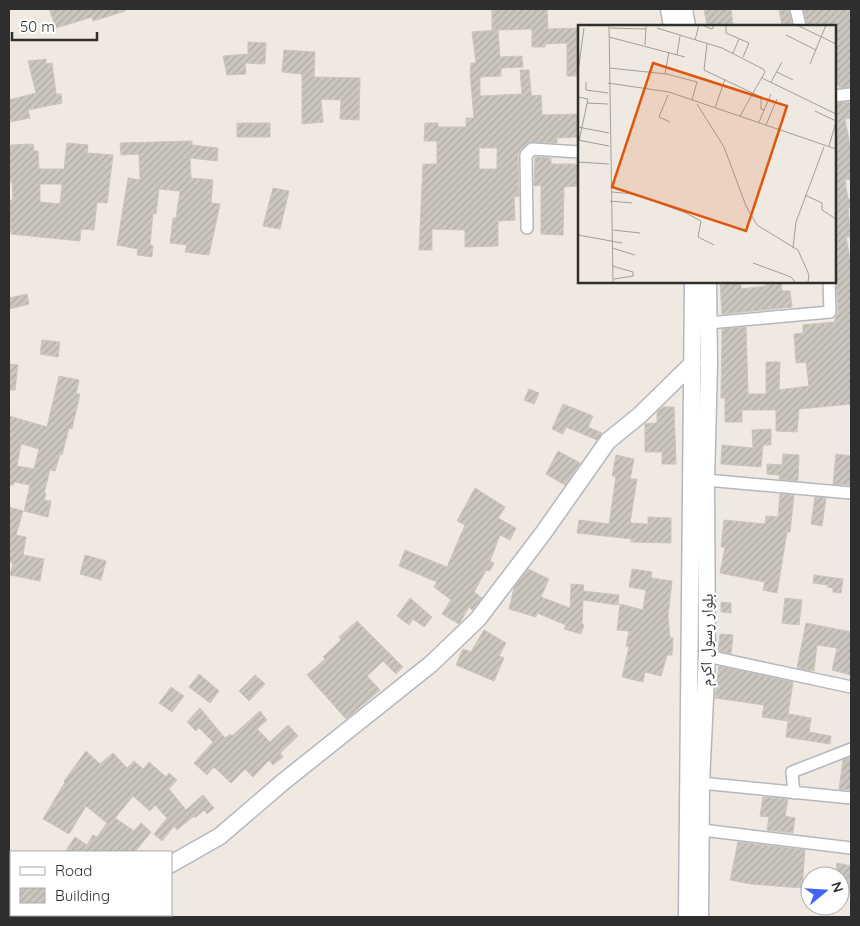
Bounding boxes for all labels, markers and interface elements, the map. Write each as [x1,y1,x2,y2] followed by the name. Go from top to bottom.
[12,10,98,42] scale bar
[20,17,55,36] text: 50 m
[578,25,835,282] inset map
[695,593,718,687] street label: بلوار رسول اکرم
[10,851,172,916] legend
[55,861,92,880] text: Road
[800,866,850,916] north arrow
[827,879,848,895] text: N
[55,886,110,905] text: Building

